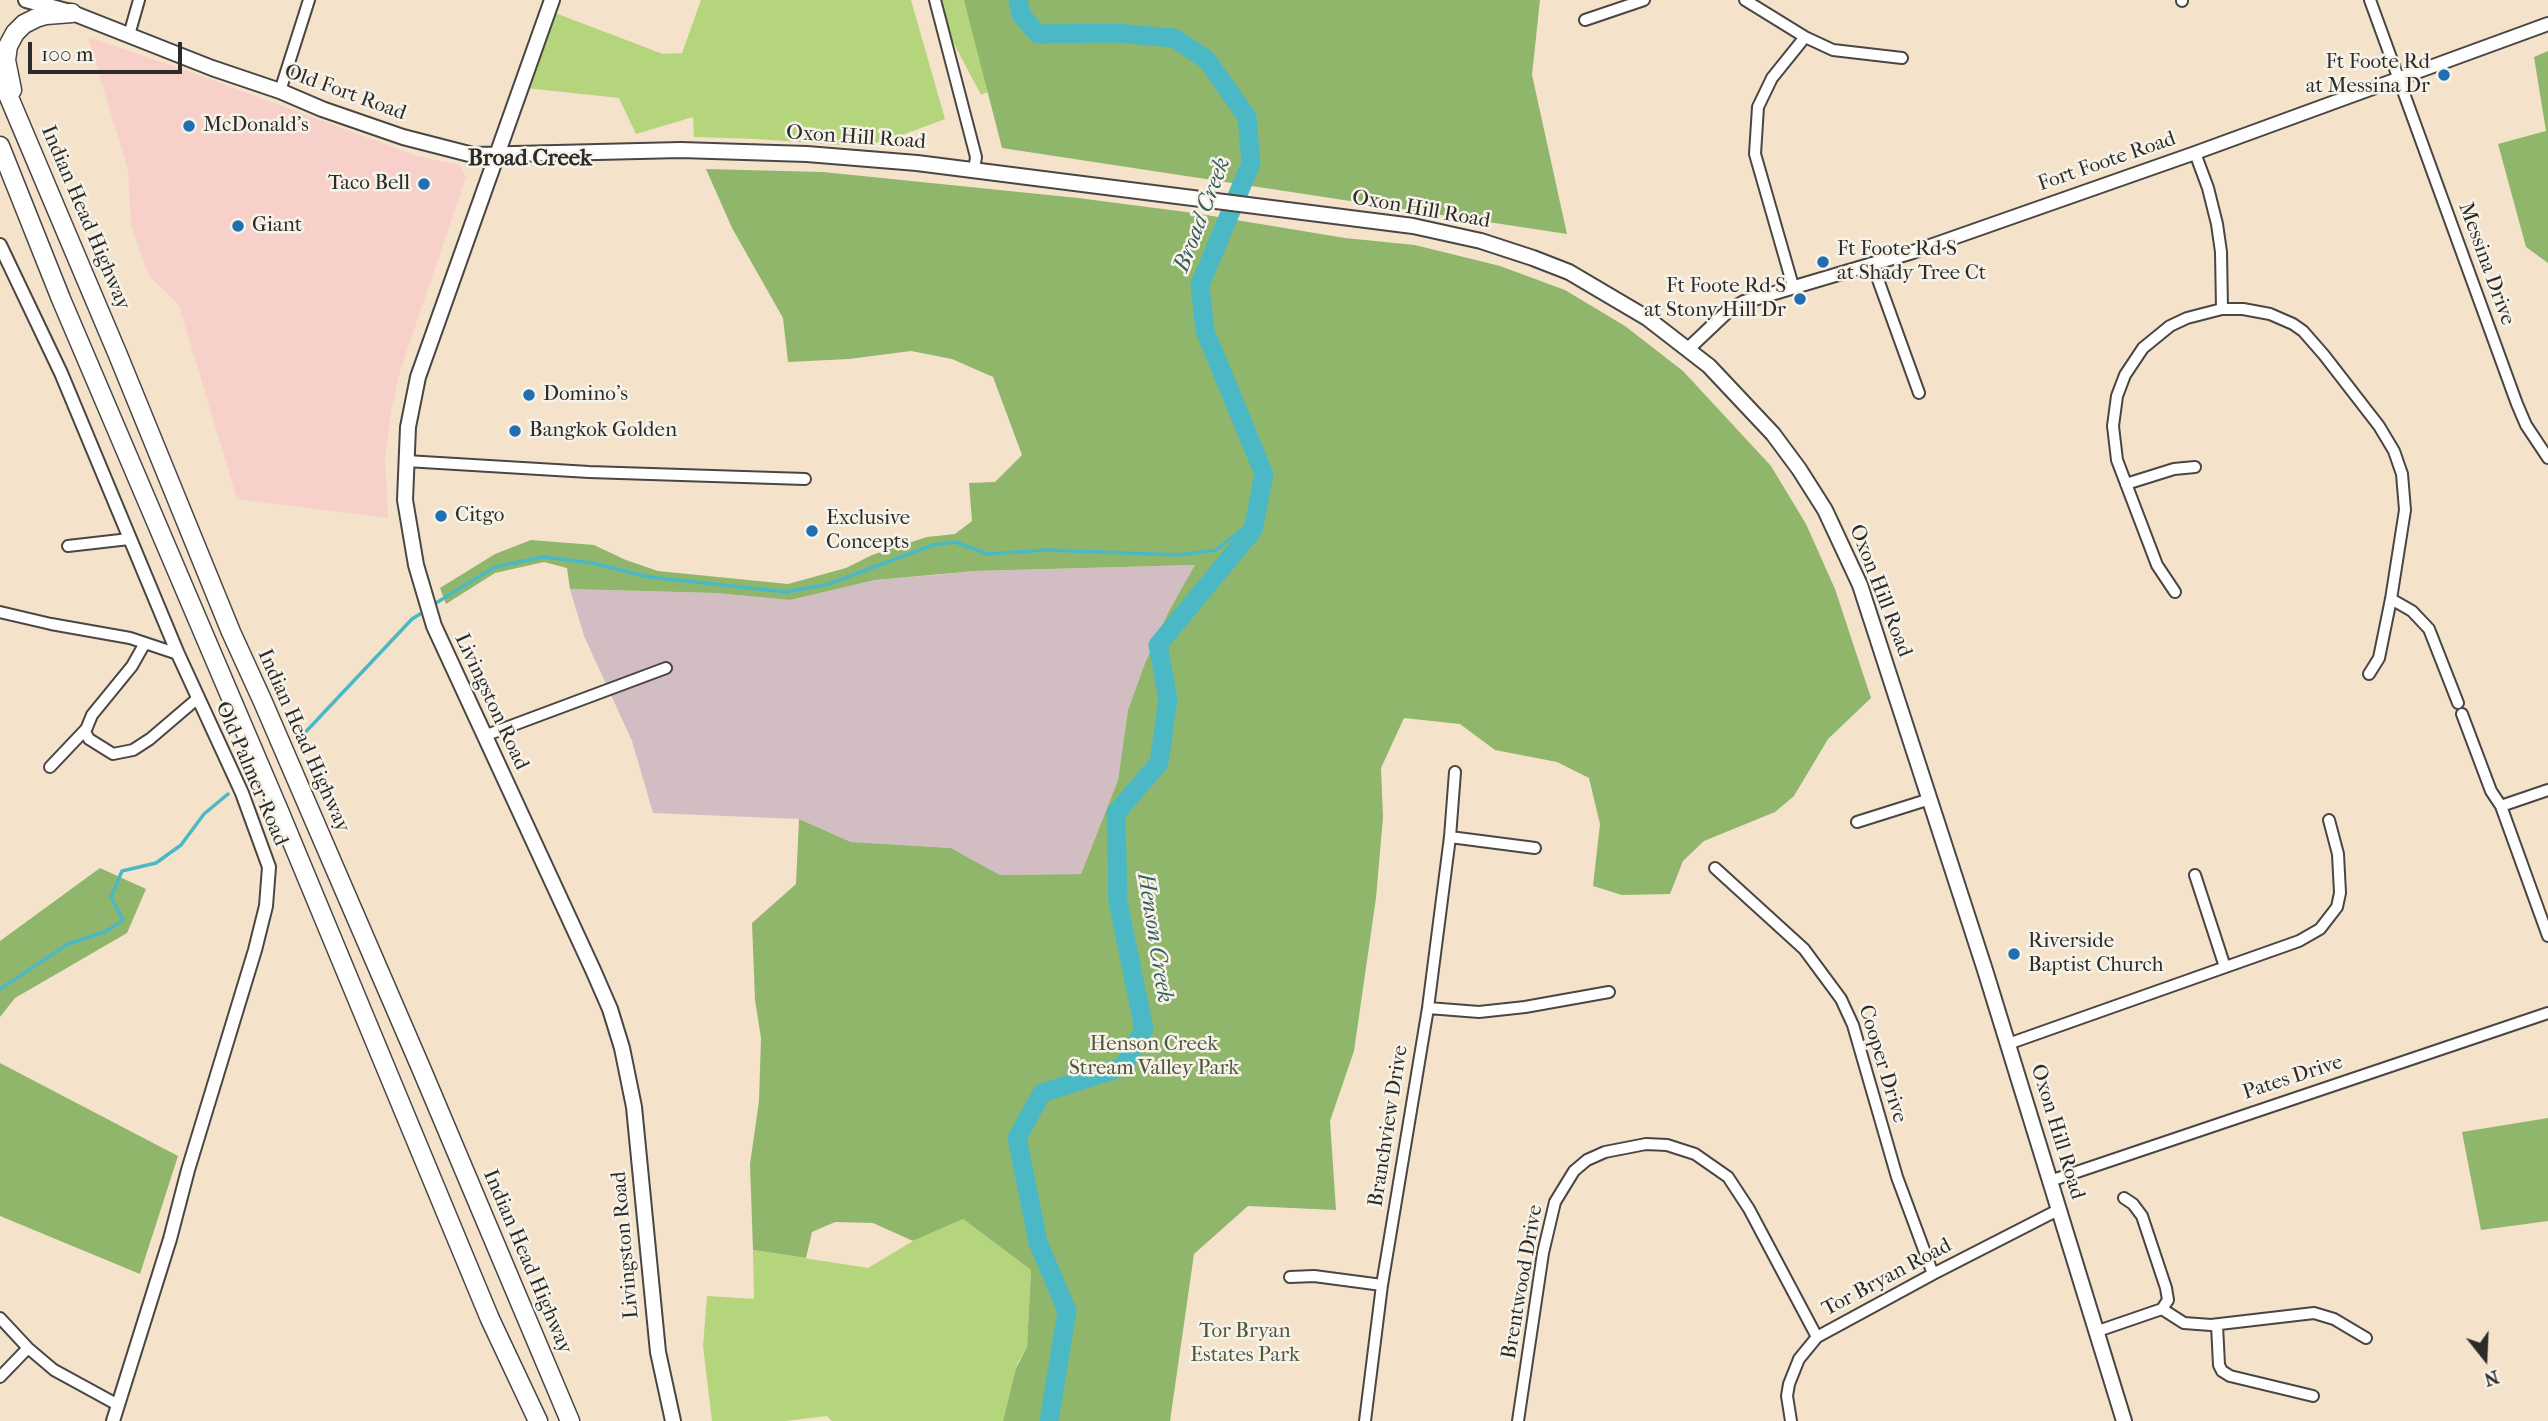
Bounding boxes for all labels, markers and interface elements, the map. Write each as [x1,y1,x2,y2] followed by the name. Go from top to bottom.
[32,28,186,72] scale bar
[41,42,94,66] text: 100 m
[2306,50,2430,100] place label: Ft Foote Rd at Messina Dr
[281,59,409,127] street label: Old Fort Road
[2436,67,2452,83] marker: Ft Foote Rd at Messina Dr
[203,113,309,139] place label: McDonald's
[181,118,197,134] marker: McDonald's
[785,121,927,155] street label: Oxon Hill Road
[35,122,135,314] street label: Indian Head Highway
[2035,127,2179,197] street label: Fort Foote Road
[468,145,592,173] district label: Broad Creek
[1169,154,1237,276] water label: Broad Creek
[328,171,410,197] place label: Taco Bell
[416,176,432,192] marker: Taco Bell
[1350,185,1492,235] street label: Oxon Hill Road
[2452,199,2520,329] street label: Messina Drive
[252,213,302,239] place label: Giant
[230,218,246,234] marker: Giant
[1837,237,1986,287] place label: Ft Foote Rd S at Shady Tree Ct
[1815,254,1831,270] marker: Ft Foote Rd S at Shady Tree Ct
[1644,274,1786,324] place label: Ft Foote Rd S at Stony Hill Dr
[1792,291,1808,307] marker: Ft Foote Rd S at Stony Hill Dr
[543,382,628,408] place label: Domino's
[521,387,537,403] marker: Domino's
[529,418,677,444] place label: Bangkok Golden
[507,423,523,439] marker: Bangkok Golden
[455,503,504,529] place label: Citgo
[826,506,910,556] place label: Exclusive Concepts
[433,508,449,524] marker: Citgo
[1843,521,1917,661] street label: Oxon Hill Road
[804,523,820,539] marker: Exclusive Concepts
[448,630,534,774] street label: Livingston Road
[251,645,355,837] street label: Indian Head Highway
[209,698,293,850] street label: Old Palmer Road
[1130,871,1178,1005] water label: Henson Creek
[2028,929,2164,979] place label: Riverside Baptist Church
[2006,946,2022,962] marker: Riverside Baptist Church
[1852,1002,1912,1126] street label: Cooper Drive
[1069,1032,1239,1082] park label: Henson Creek Stream Valley Park
[1364,1043,1414,1209] street label: Branchview Drive
[2240,1050,2346,1106] street label: Pates Drive
[2024,1061,2090,1203] street label: Oxon Hill Road
[477,1166,577,1358] street label: Indian Head Highway
[607,1170,645,1320] street label: Livingston Road
[1497,1203,1549,1361] street label: Brentwood Drive
[1818,1233,1956,1323] street label: Tor Bryan Road
[1190,1319,1300,1369] park label: Tor Bryan Estates Park
[2450,1323,2520,1393] north arrow
[2481,1365,2502,1391] text: N

